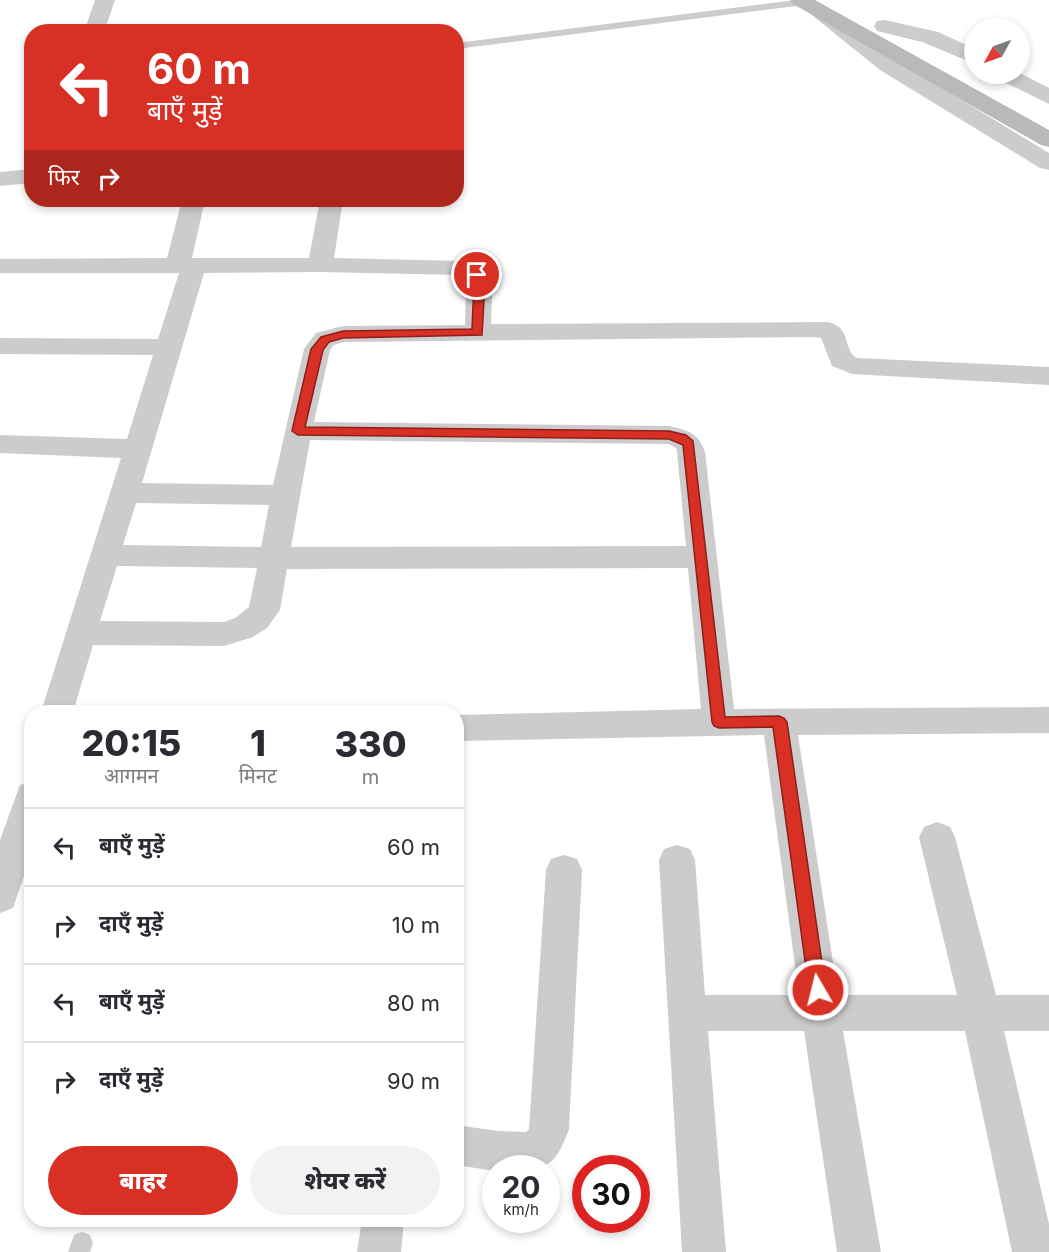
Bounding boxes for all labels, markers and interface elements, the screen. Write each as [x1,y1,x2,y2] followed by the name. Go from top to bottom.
[964,18,1030,84] north arrow
[964,18,1030,84] map controls
[147,43,251,94] text: 60 m
[48,48,126,126] icon: left
[147,94,223,127] text: बाएँ मुड़ें
[92,162,125,195] icon: right
[48,164,80,190] text: फिर
[451,249,502,300] pin
[460,258,493,291] icon: arrive
[81,721,181,765] text: 20:15
[250,721,266,765] text: 1
[334,722,407,766] text: 330
[104,764,159,788] text: आगमन
[239,764,277,788] text: मिनट
[362,765,379,789] text: m
[48,831,81,864] icon: left
[99,832,165,858] text: बाएँ मुड़ें
[387,834,440,860] text: 60 m
[48,909,81,942] icon: right
[99,910,163,936] text: दाएँ मुड़ें
[392,912,440,938] text: 10 m
[786,958,850,1022] position arrow
[48,987,81,1020] icon: left
[99,988,165,1014] text: बाएँ मुड़ें
[387,990,440,1016] text: 80 m
[48,1065,81,1098] icon: right
[99,1066,163,1092] text: दाएँ मुड़ें
[387,1068,440,1094] text: 90 m
[48,1146,238,1215] button: बाहर
[250,1146,440,1215] button: शेयर करें
[572,1155,650,1233] speed limit sign: 30
[501,1169,541,1205] text: 20
[503,1200,539,1219] text: km/h

